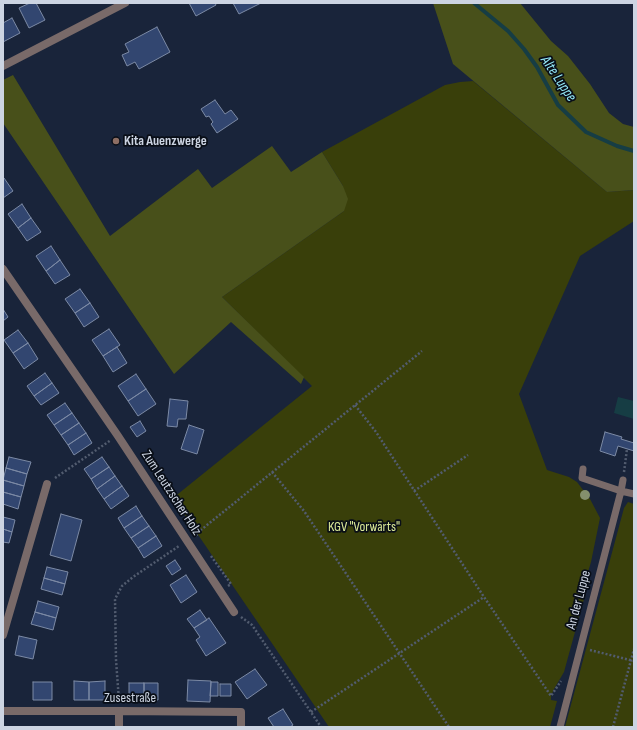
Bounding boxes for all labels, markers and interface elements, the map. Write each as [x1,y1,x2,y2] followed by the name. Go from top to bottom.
[536,53,580,105] water label: Alte Luppe
[124,133,207,149] place label: Kita Auenzwerge
[111,136,121,146] marker: Kita Auenzwerge
[137,447,205,539] street label: Zum Leutzscher Holz
[328,519,400,535] park label: KGV "Vorwärts"
[563,569,595,631] street label: An der Luppe
[104,690,156,706] street label: Zusestraße

